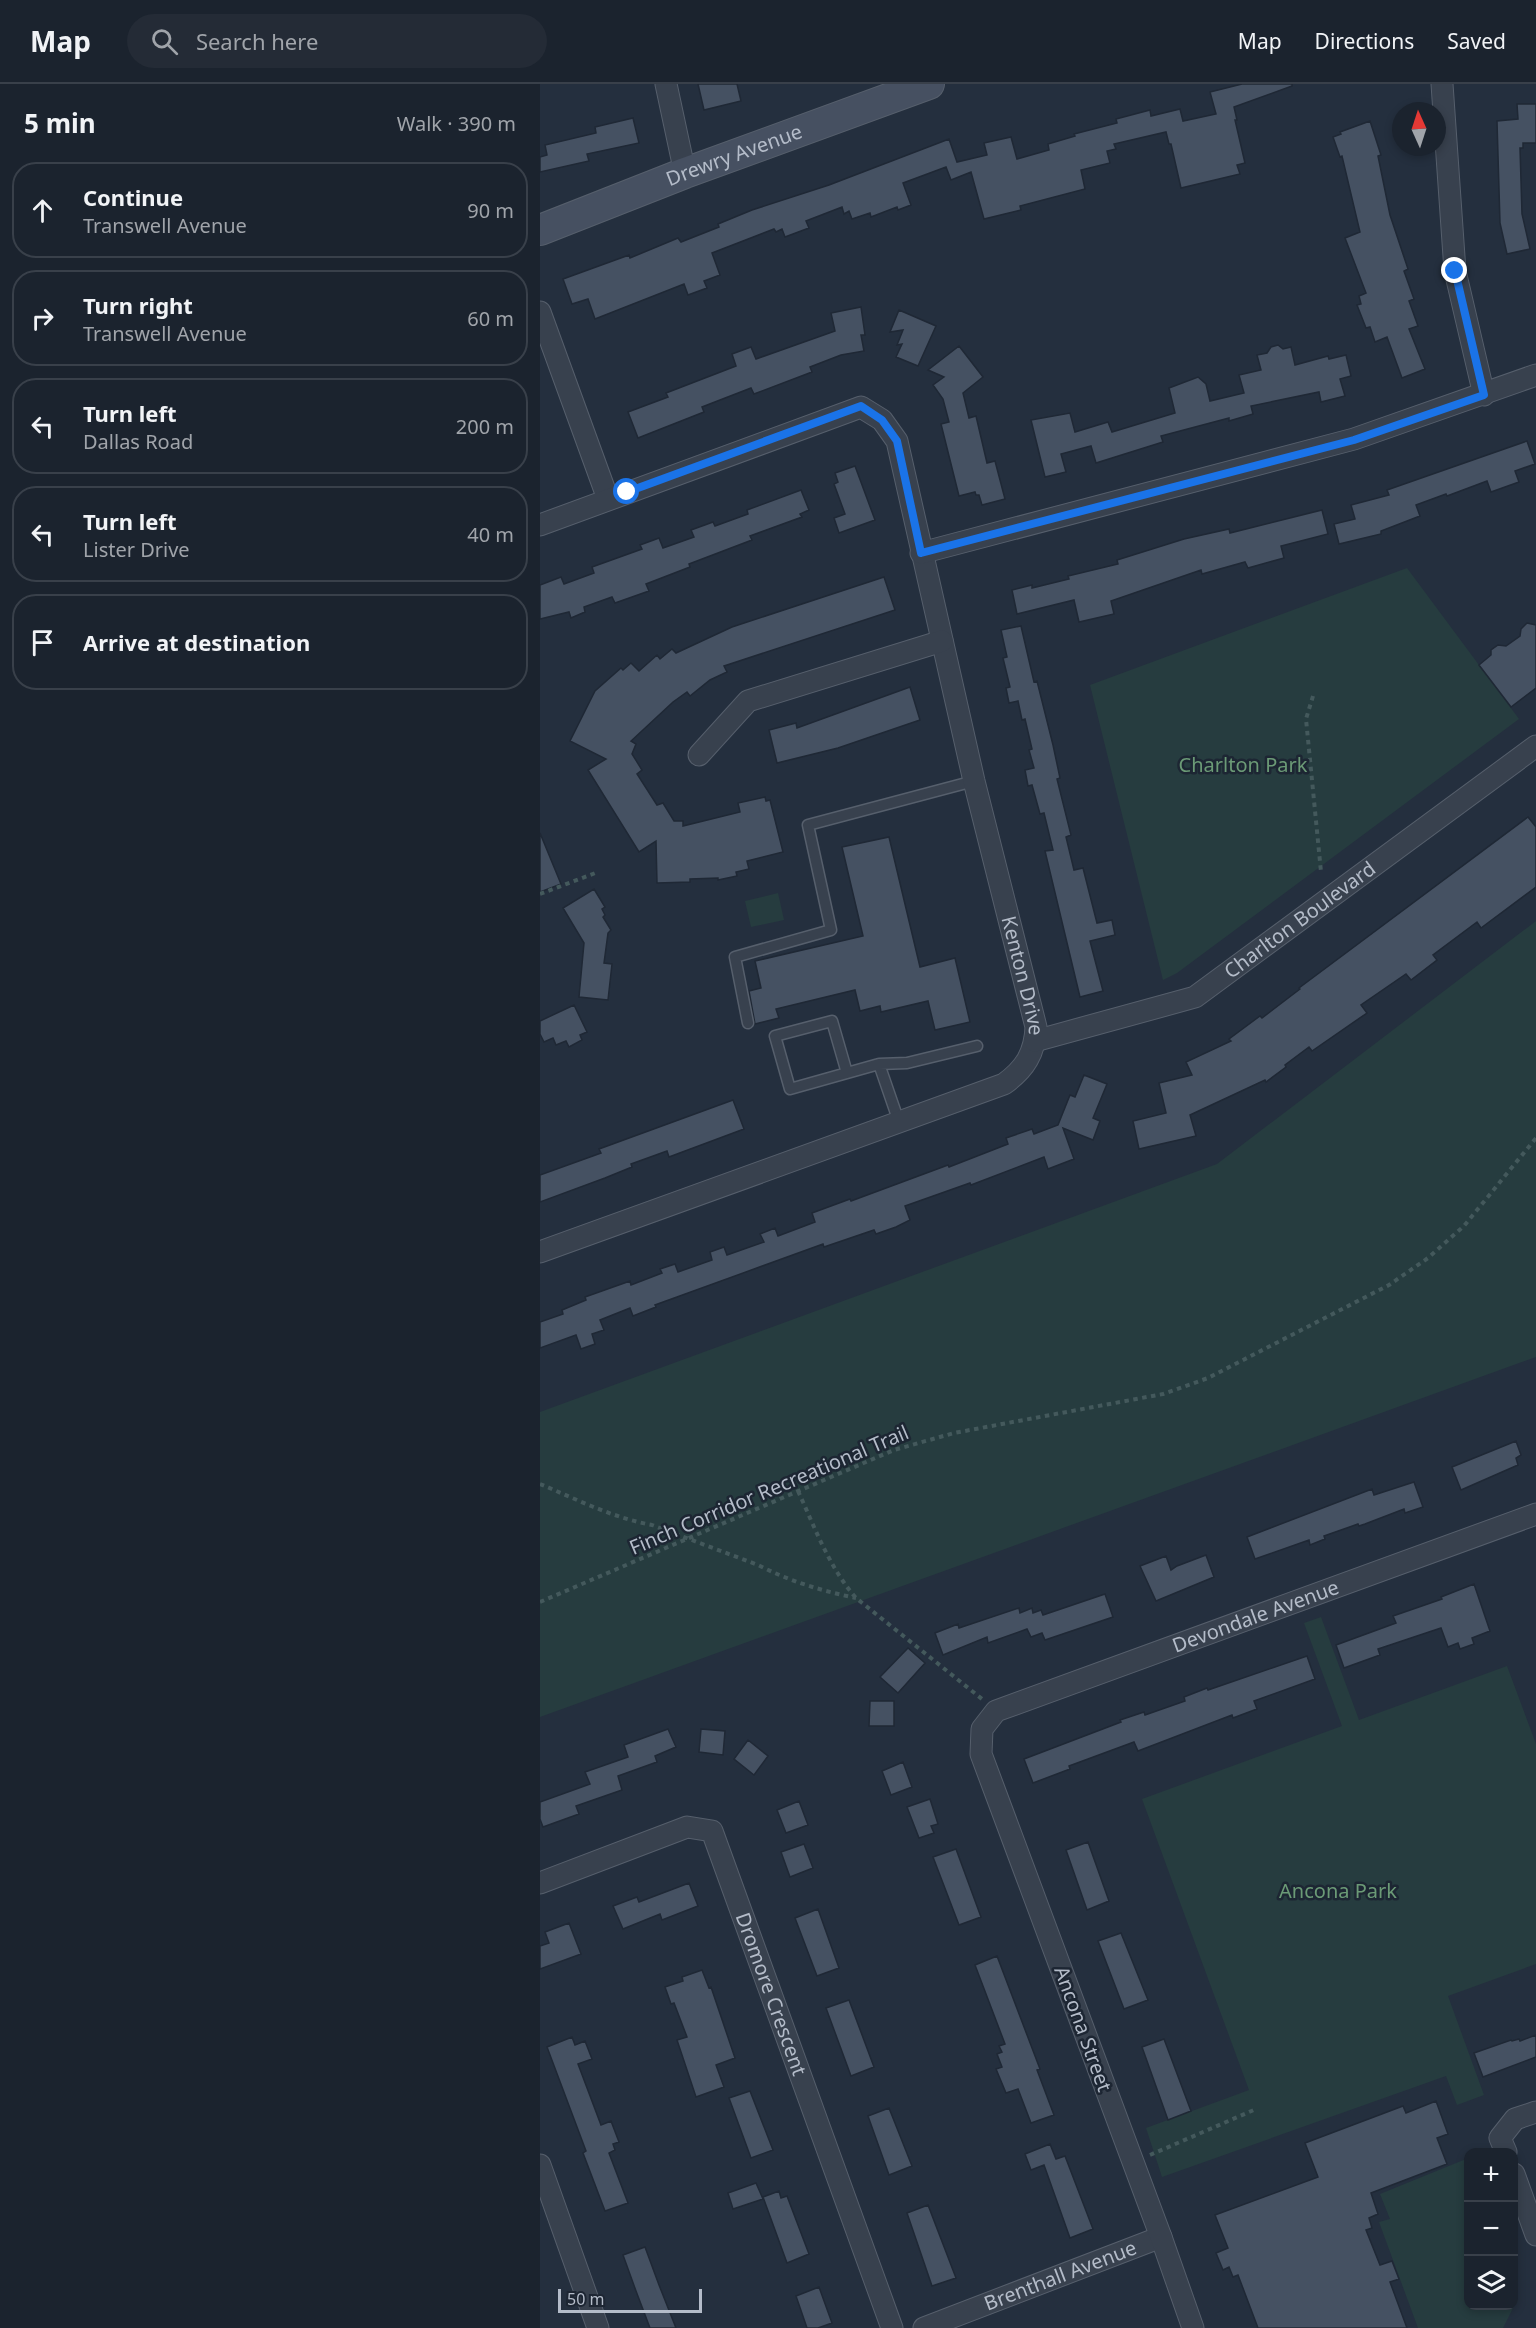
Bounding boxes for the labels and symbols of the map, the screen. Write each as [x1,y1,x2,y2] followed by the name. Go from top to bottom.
[1392,102,1446,156] north arrow
[662,117,806,192] street label: Drewry Avenue
[1441,257,1467,283] route end
[613,478,639,504] route start
[1179,751,1308,778] park label: Charlton Park
[1218,855,1381,984] street label: Charlton Boulevard
[996,913,1050,1036] street label: Kenton Drive
[625,1418,913,1561] street label: Finch Corridor Recreational Trail
[1168,1573,1342,1659] street label: Devondale Avenue
[1279,1877,1397,1904] park label: Ancona Park
[730,1909,813,2079] street label: Dromore Crescent
[1048,1962,1119,2095] street label: Ancona Street
[980,2234,1140,2317] street label: Brenthall Avenue
[558,2286,702,2314] scale bar

